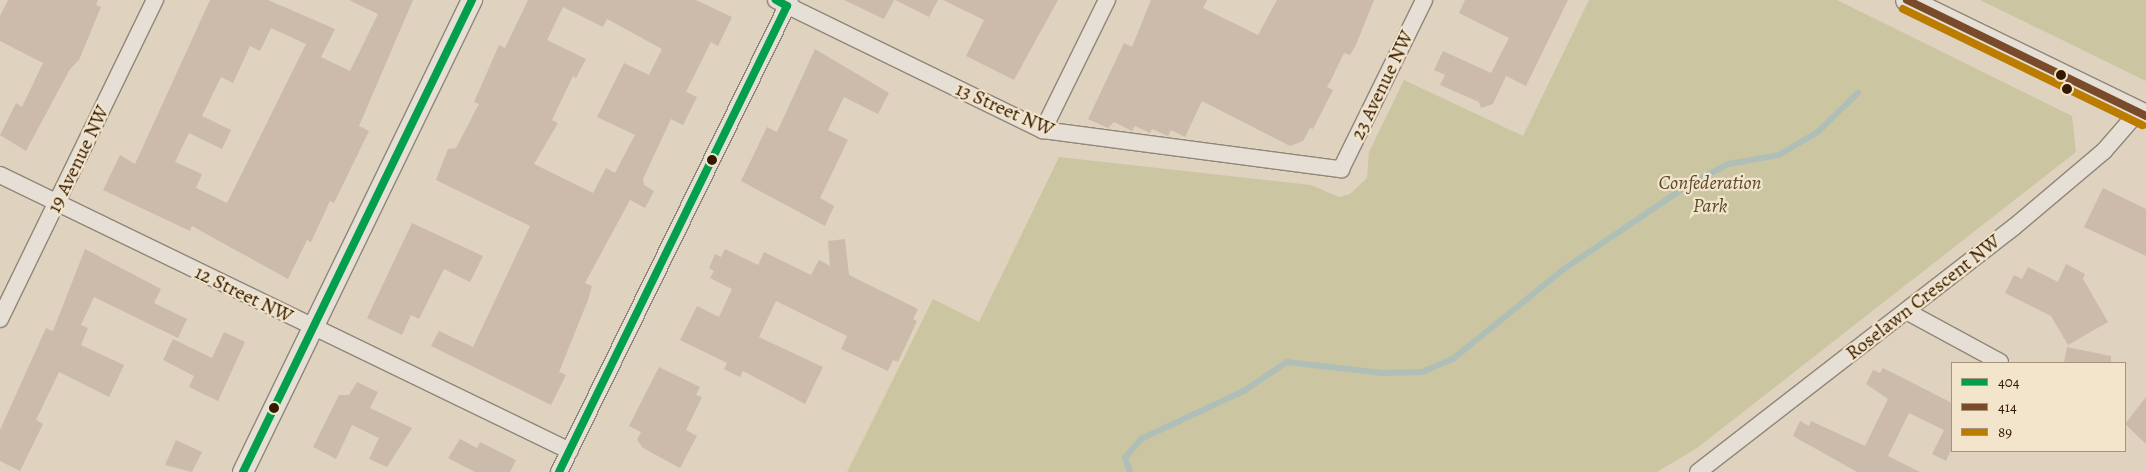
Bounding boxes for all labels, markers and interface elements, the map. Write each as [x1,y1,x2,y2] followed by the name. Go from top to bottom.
[1345,27,1419,143] street label: 23 Avenue NW
[2056,70,2066,80] unlabelled marker
[952,77,1058,141] street label: 13 Street NW
[2062,84,2072,94] unlabelled marker
[42,101,114,217] street label: 19 Avenue NW
[707,155,717,165] unlabelled marker
[1658,170,1762,217] park label: Confederation Park
[1841,229,2005,365] street label: Roselawn Crescent NW
[191,260,297,328] street label: 12 Street NW
[1951,362,2126,452] legend
[1998,372,2020,392] text: 404
[1998,397,2017,417] text: 414
[269,403,279,413] unlabelled marker
[1998,422,2012,442] text: 89

